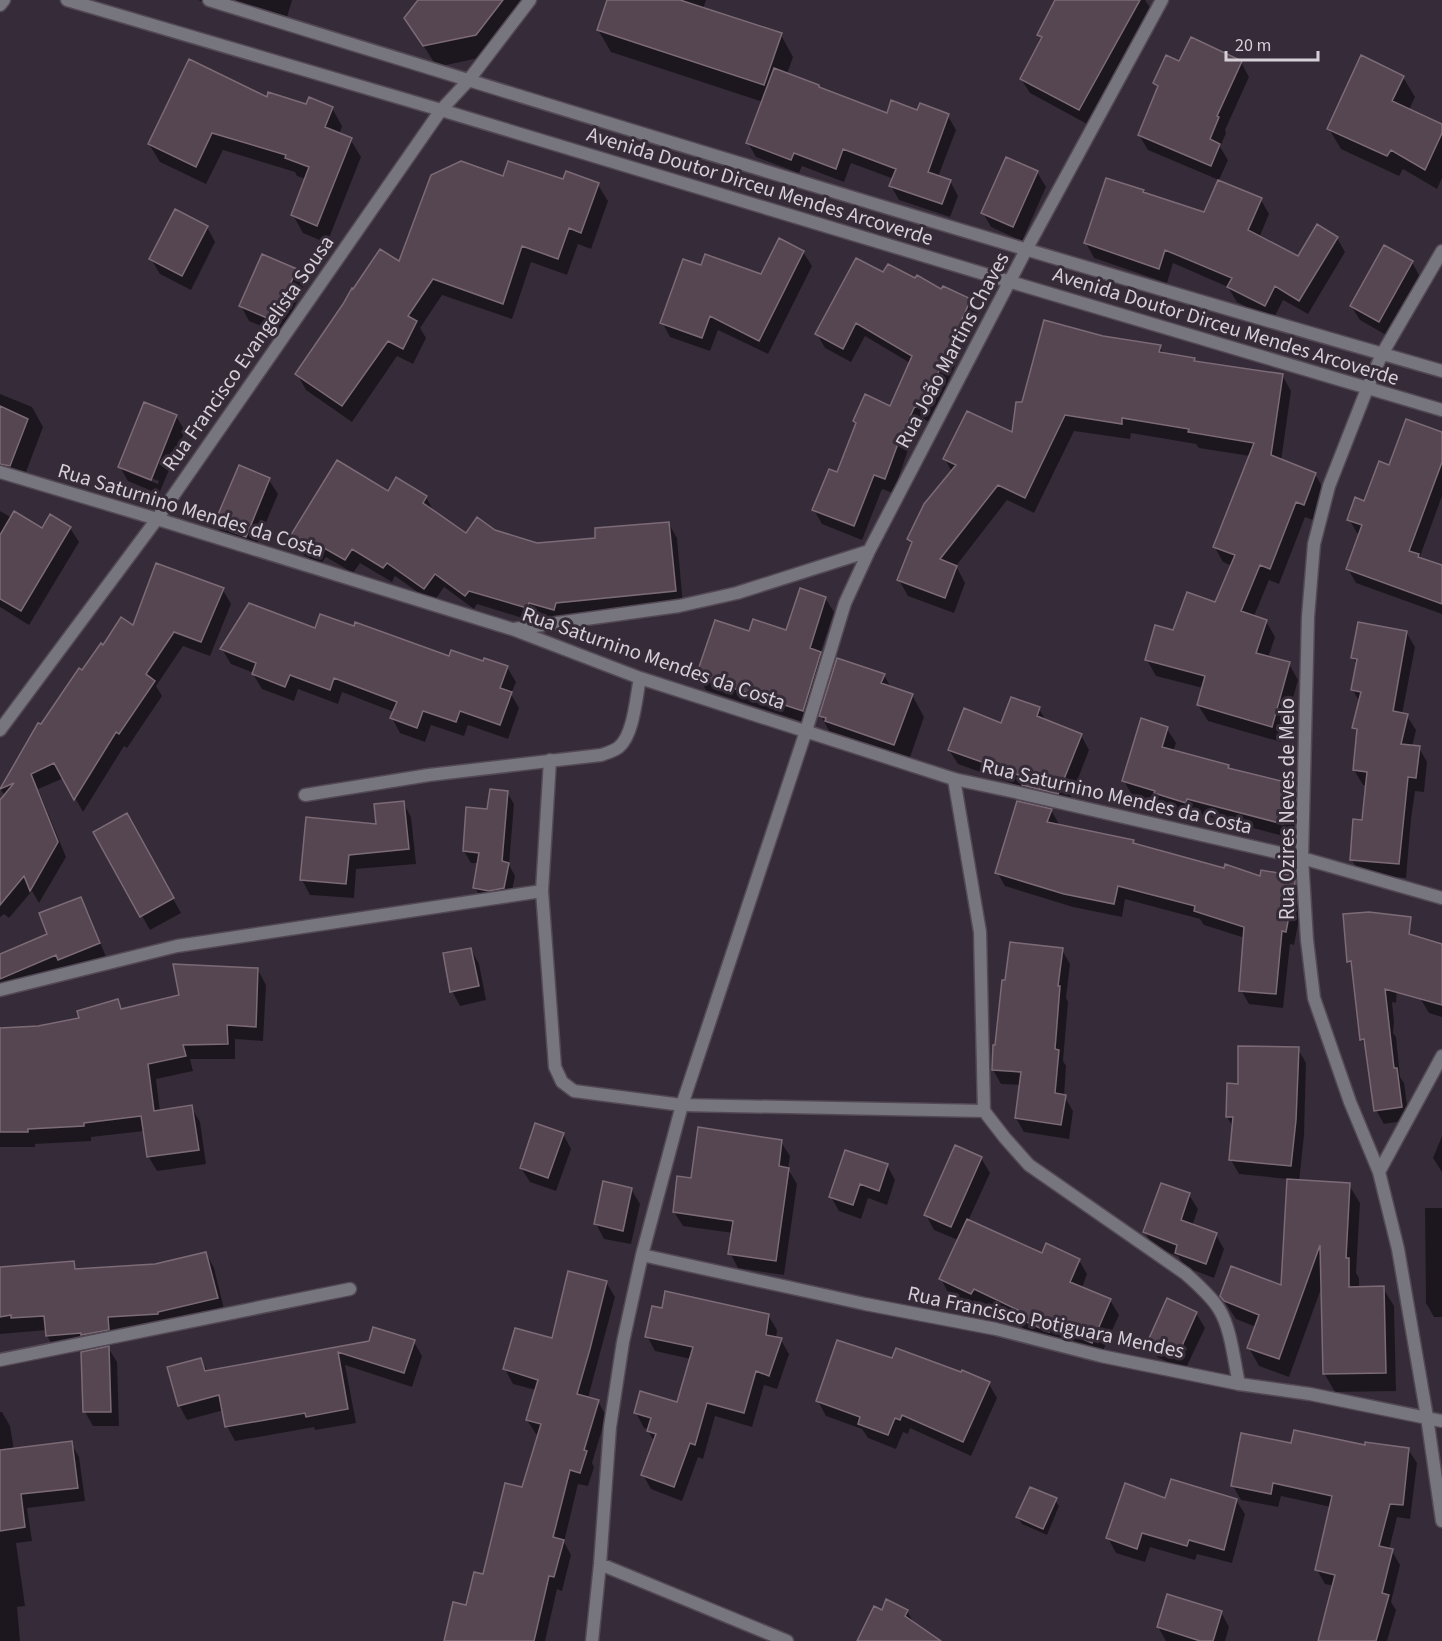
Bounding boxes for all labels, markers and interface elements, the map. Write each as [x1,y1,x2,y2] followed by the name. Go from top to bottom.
[1226,24,1318,62] scale bar
[1235,33,1271,58] text: 20 m
[583,119,937,253] street label: Avenida Doutor Dirceu Mendes Arcoverde
[155,229,341,477] street label: Rua Francisco Evangelista Sousa
[888,246,1017,453] street label: Rua João Martins Chaves
[1049,259,1403,393] street label: Avenida Doutor Dirceu Mendes Arcoverde
[54,455,328,565] street label: Rua Saturnino Mendes da Costa
[518,599,790,717] street label: Rua Saturnino Mendes da Costa
[1272,698,1302,920] street label: Rua Ozires Neves de Melo
[979,750,1255,842] street label: Rua Saturnino Mendes da Costa
[905,1278,1187,1366] street label: Rua Francisco Potiguara Mendes

